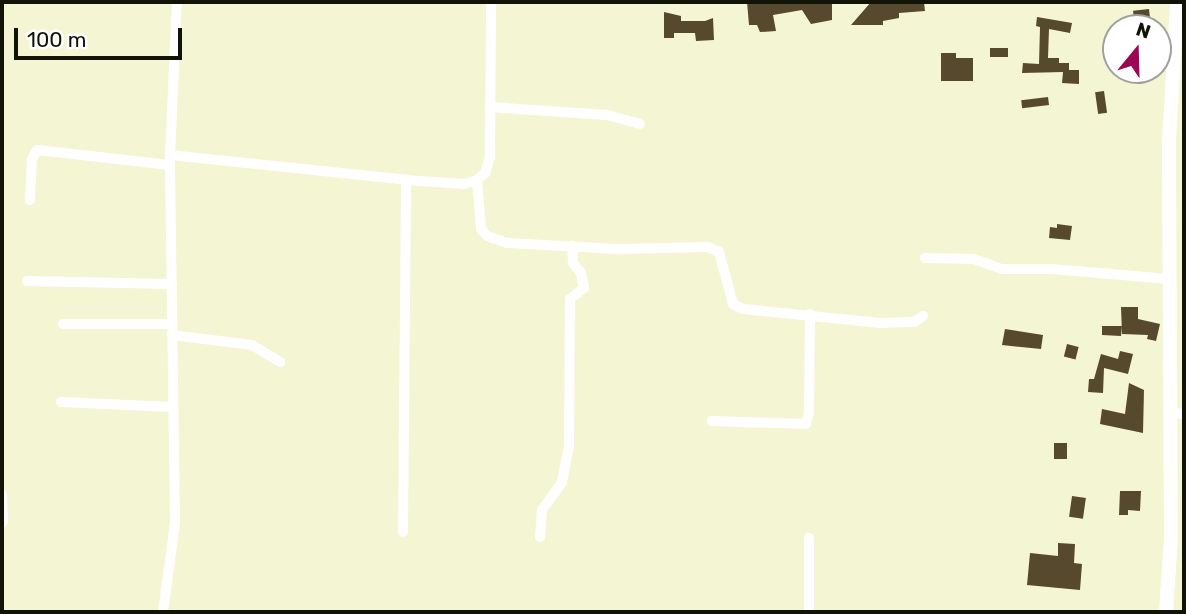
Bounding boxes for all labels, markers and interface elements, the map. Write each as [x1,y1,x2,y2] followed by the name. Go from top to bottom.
[18,14,186,58] scale bar
[1102,14,1172,84] north arrow
[1133,17,1154,44] text: N
[27,27,86,52] text: 100 m

